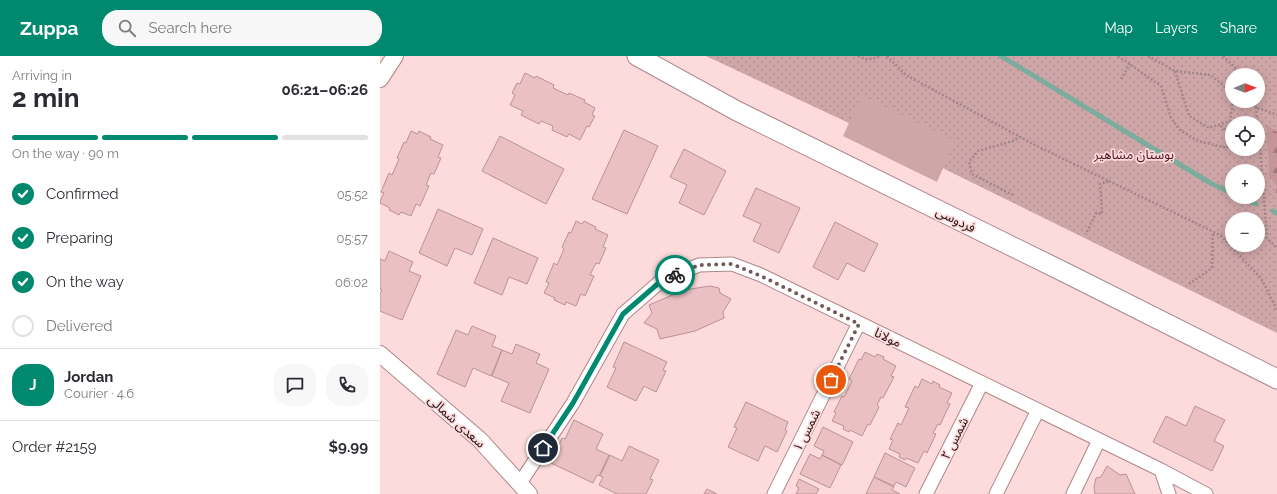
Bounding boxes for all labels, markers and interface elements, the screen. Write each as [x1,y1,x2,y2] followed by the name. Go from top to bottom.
[102,10,382,46] search box
[20,17,78,39] text: Zuppa
[116,17,138,39] icon: search
[148,19,232,37] text: Search here
[1105,20,1133,36] text: Map
[1155,20,1198,36] text: Layers
[1220,20,1257,36] text: Share
[12,68,72,83] text: Arriving in
[1225,68,1265,108] north arrow
[1225,68,1265,252] map controls
[282,81,368,99] text: 06:21–06:26
[12,83,79,113] text: 2 min
[1225,116,1265,156] button: locate
[12,146,119,161] text: On the way · 90 m
[1093,147,1174,163] park label: بوستان مشاهیر
[1225,164,1265,204] button: +
[12,183,34,205] icon: check
[46,185,119,203] text: Confirmed
[337,187,368,202] text: 05:52
[933,203,978,236] street label: فردوسی
[1225,212,1265,252] button: −
[12,227,34,249] icon: check
[46,229,113,247] text: Preparing
[337,231,368,246] text: 05:57
[655,255,695,295] courier
[664,264,686,286] icon: bike
[12,271,34,293] icon: check
[46,273,124,291] text: On the way
[335,275,368,290] text: 06:02
[46,317,113,335] text: Delivered
[872,325,904,350] street label: مولانا
[814,363,848,397] pin
[274,364,316,406] button: chat
[326,364,368,406] button: phone
[64,368,113,386] text: Jordan
[820,369,842,391] icon: bag
[29,376,37,394] text: J
[64,386,134,401] text: Courier · 4.6
[424,392,488,452] street label: سعدی شمالی
[790,407,824,454] street label: شمس ۱
[938,415,972,462] street label: شمس ۲
[526,431,560,465] pin
[532,437,554,459] icon: home
[12,438,97,456] text: Order #2159
[329,438,368,456] text: $9.99

